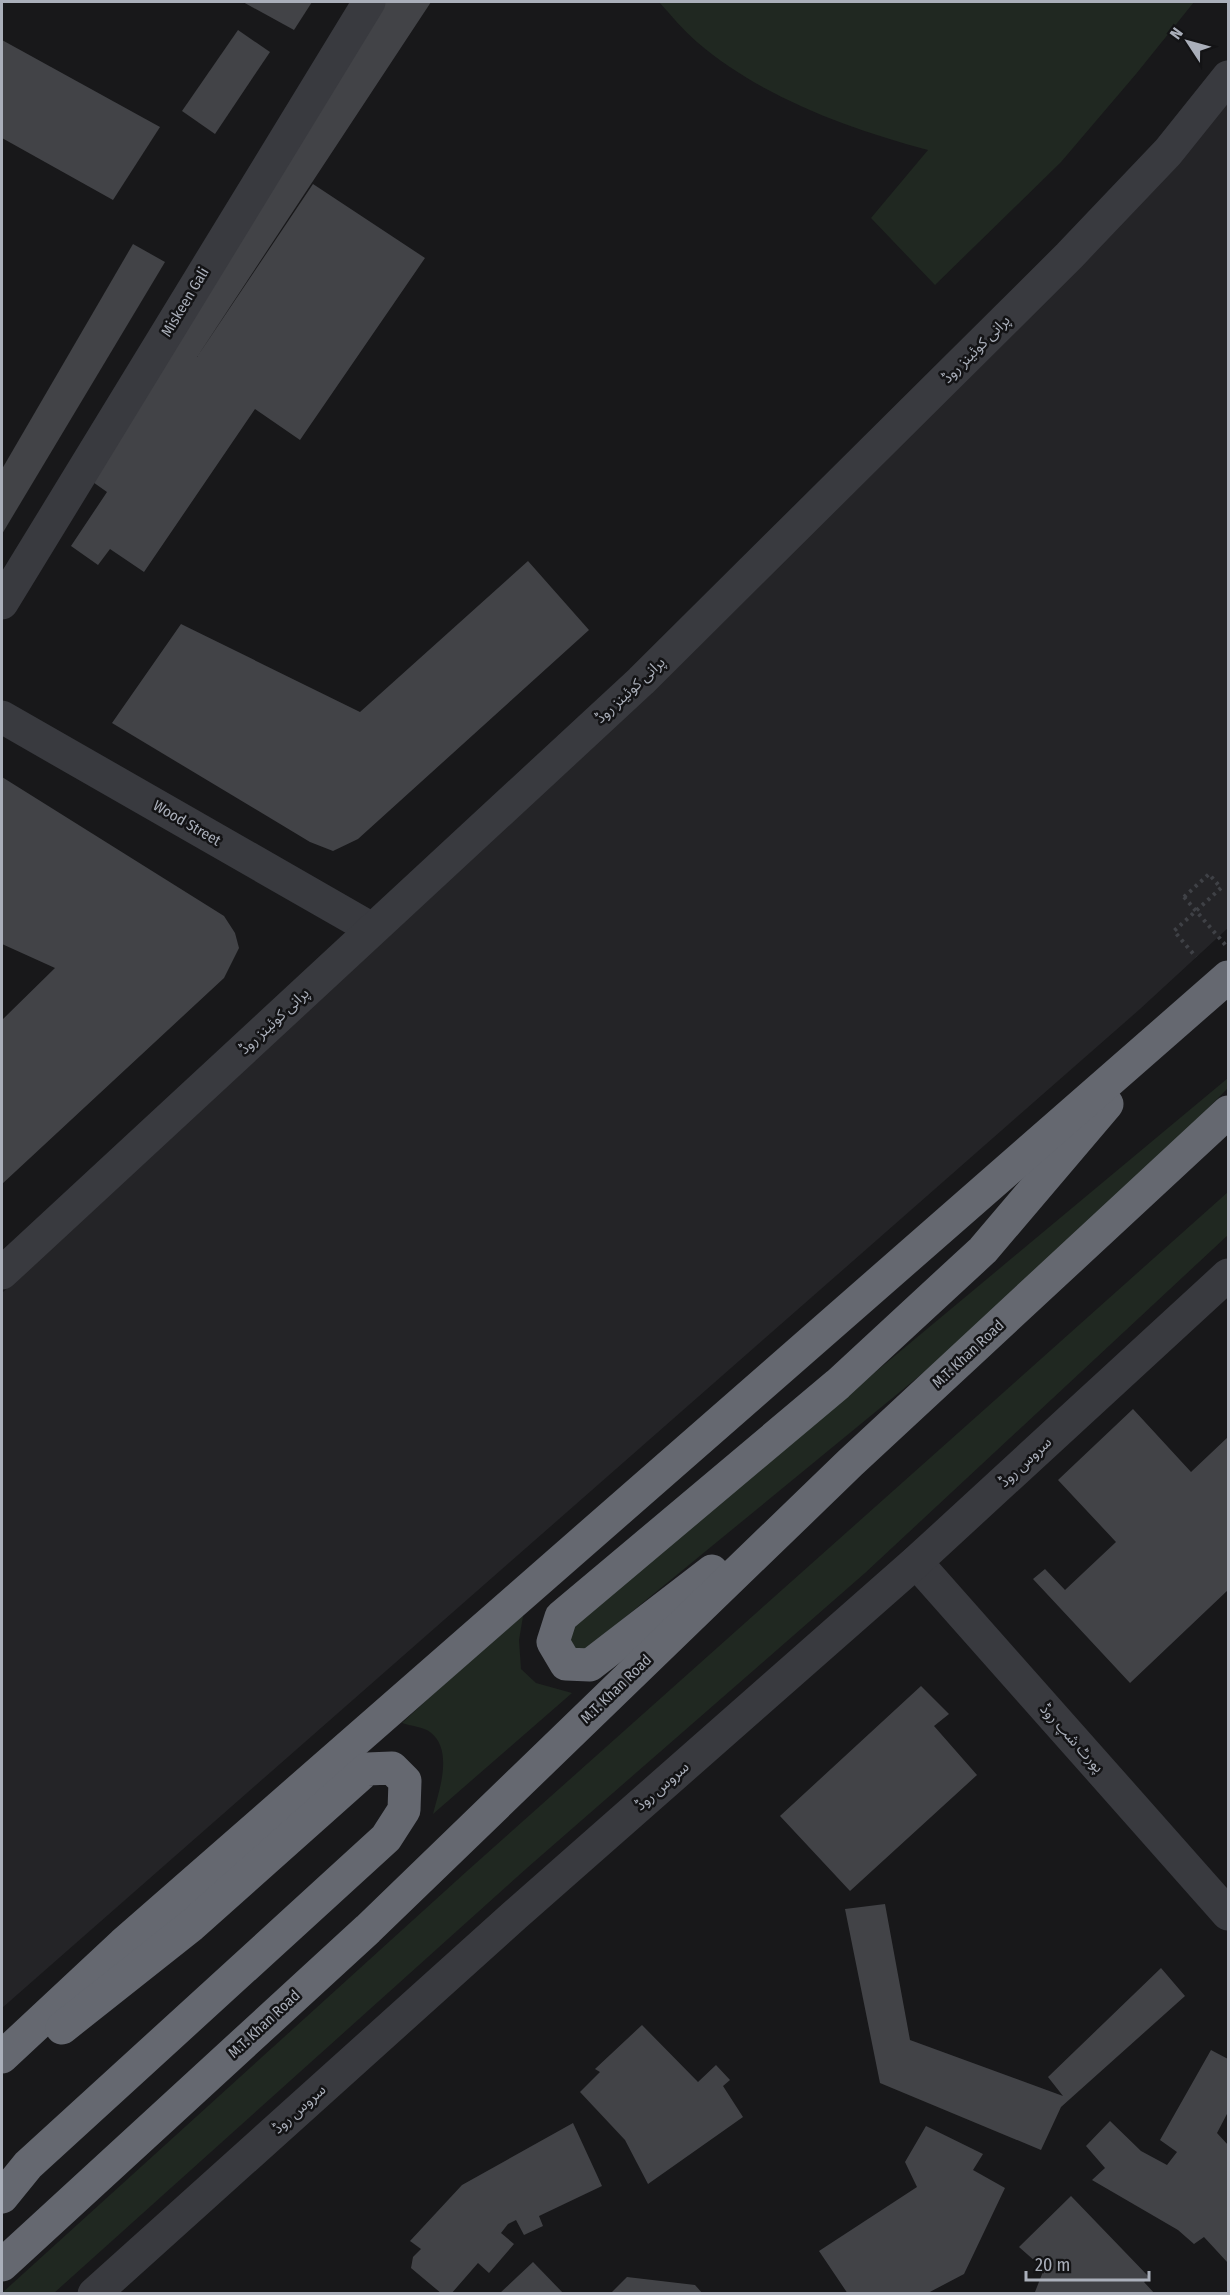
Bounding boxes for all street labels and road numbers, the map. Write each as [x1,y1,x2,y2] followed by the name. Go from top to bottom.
[157,264,213,340] street label: Miskeen Gali
[938,311,1015,388] street label: پرانی کوئینز روڈ
[591,653,669,728] street label: پرانی کوئینز روڈ
[150,796,224,850] street label: Wood Street
[235,984,313,1059] street label: پرانی کوئینز روڈ
[928,1316,1008,1392] street label: M.T. Khan Road
[995,1433,1055,1491] street label: سروس روڈ
[577,1651,655,1727] street label: M.T. Khan Road
[1035,1700,1108,1777] street label: پورٹ شپ روڈ
[631,1758,693,1814] street label: سروس روڈ
[224,1986,304,2062] street label: M.T. Khan Road
[269,2080,330,2138] street label: سروس روڈ

